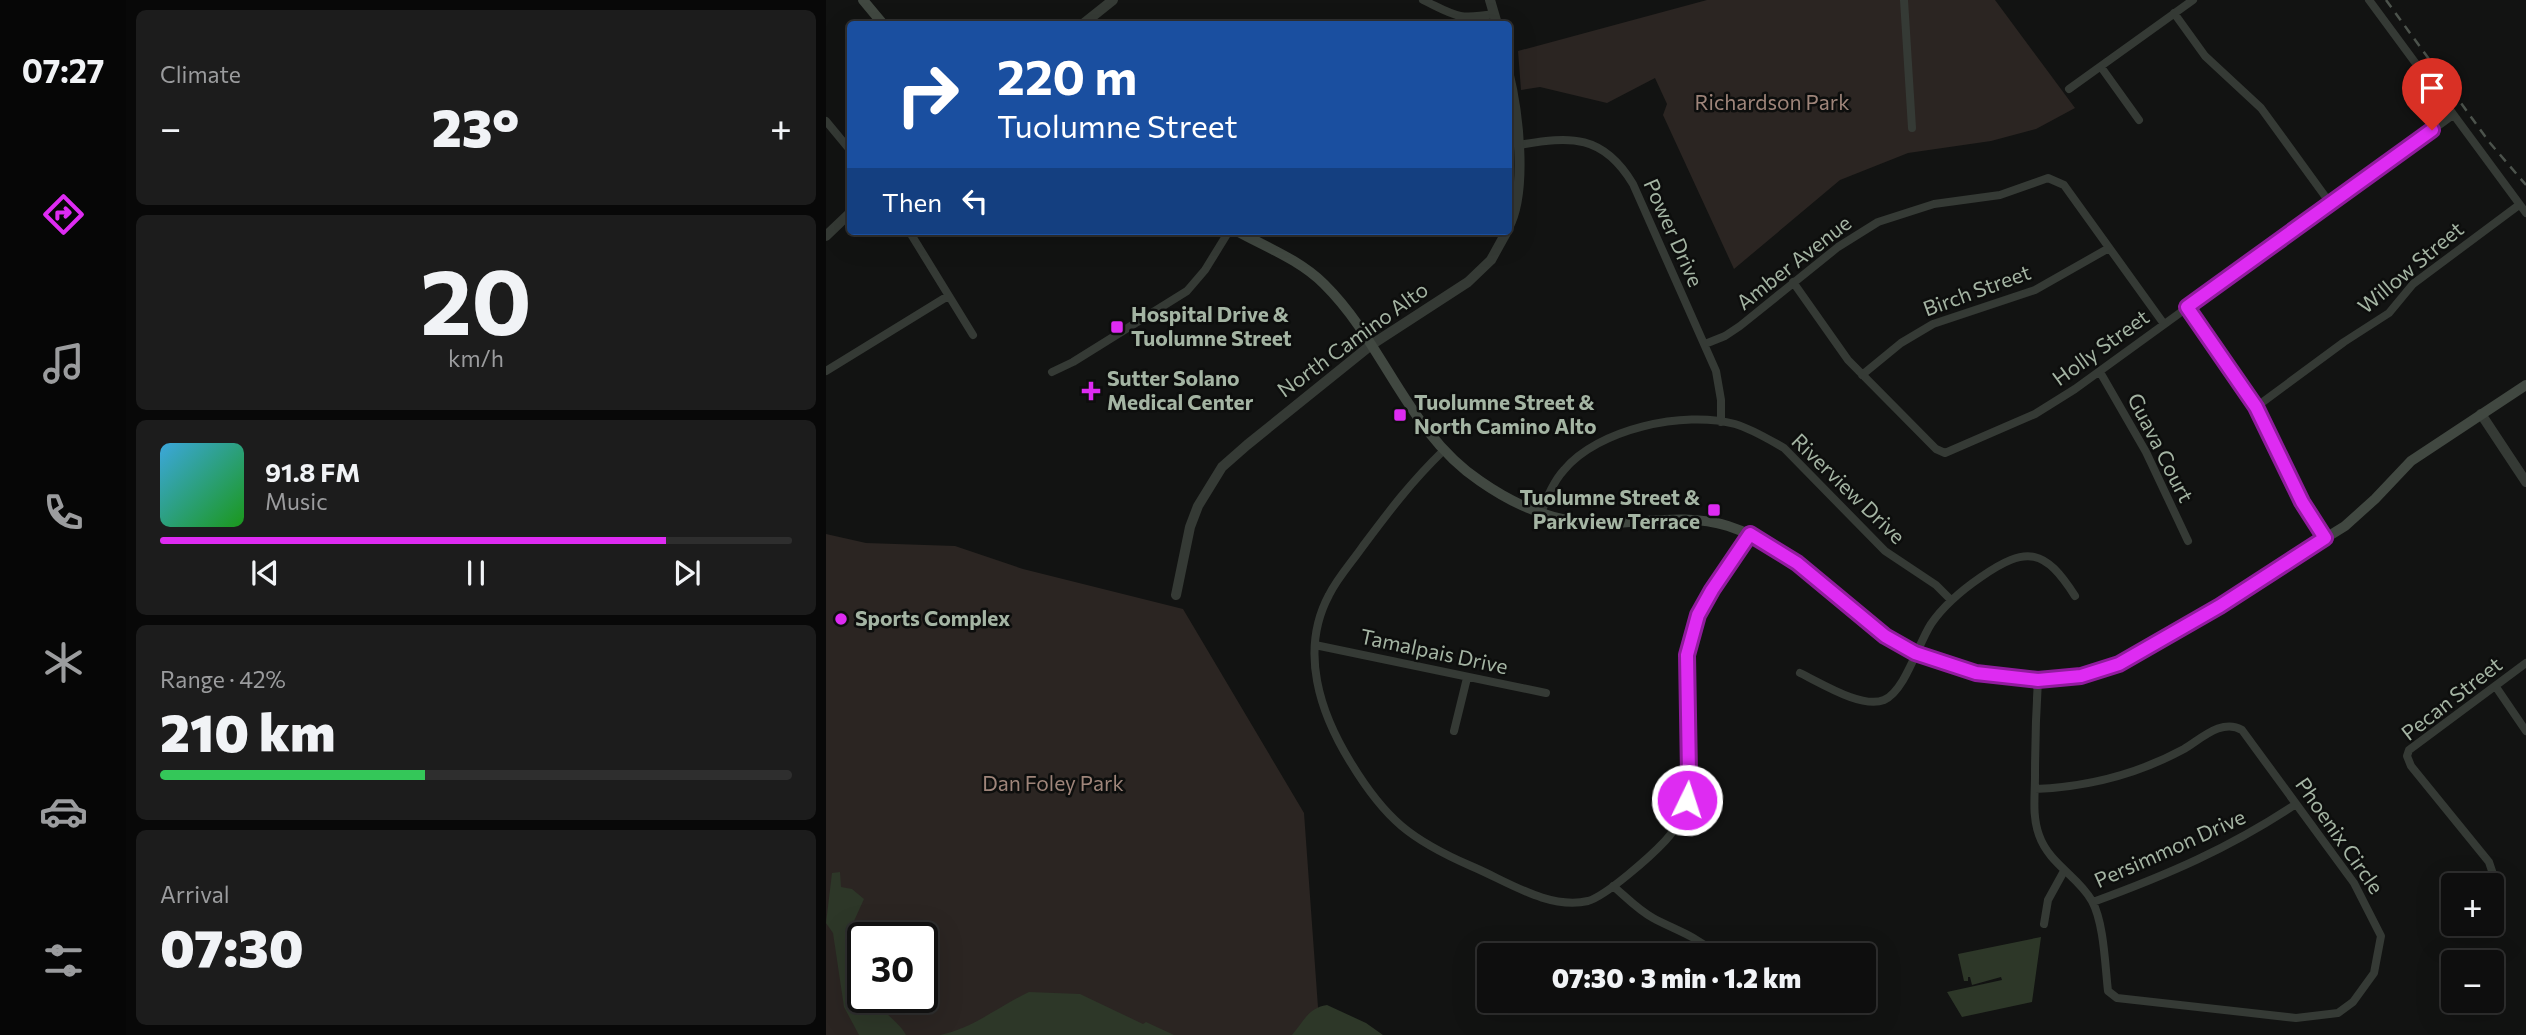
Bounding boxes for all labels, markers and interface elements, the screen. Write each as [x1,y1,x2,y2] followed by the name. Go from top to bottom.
[997,45,1137,105] text: 220 m
[882,49,973,140] icon: right
[22,50,104,90] text: 07:27
[2402,58,2462,130] pin
[160,60,241,88] text: Climate
[2413,69,2451,107] icon: arrive
[1694,89,1850,114] park label: Richardson Park
[432,94,519,158] text: 23°
[160,103,182,150] text: −
[770,103,792,150] text: +
[997,105,1238,145] text: Tuolumne Street
[1639,174,1709,290] street label: Power Drive
[956,182,994,220] icon: left
[882,186,942,217] text: Then
[39,190,88,239] icon: directions
[1731,209,1855,314] street label: Amber Avenue
[2352,216,2468,318] street label: Willow Street
[420,242,532,354] text: 20
[1919,259,2034,321] street label: Birch Street
[1272,276,1432,402] street label: North Camino Alto
[1131,301,1292,350] place label: Hospital Drive & Tuolumne Street
[2047,303,2153,390] street label: Holly Street
[1109,319,1125,335] marker: Hospital Drive & Tuolumne Street
[39,339,88,388] icon: music
[448,344,504,372] text: km/h
[1107,365,1254,414] place label: Sutter Solano Medical Center
[1081,381,1101,401] marker: Sutter Solano Medical Center
[1414,389,1596,438] place label: Tuolumne Street & North Camino Alto
[2123,389,2200,506] street label: Guava Court
[1392,407,1408,423] marker: Tuolumne Street & North Camino Alto
[1787,428,1911,548] street label: Riverview Drive
[265,456,360,487] text: 91.8 FM
[1519,484,1700,533] place label: Tuolumne Street & Parkview Terrace
[265,487,328,515] text: Music
[39,488,88,537] icon: phone
[1706,502,1722,518] marker: Tuolumne Street & Parkview Terrace
[246,554,284,592] icon: previous
[457,554,495,592] icon: pause
[668,554,706,592] icon: next
[855,605,1010,630] place label: Sports Complex
[833,611,849,627] marker: Sports Complex
[1358,623,1510,678] street label: Tamalpais Drive
[39,638,88,687] icon: climate
[2396,651,2506,745] street label: Pecan Street
[160,665,286,693] text: Range · 42%
[160,699,335,763] text: 210 km
[1650,763,1724,837] position arrow
[982,770,1124,795] park label: Dan Foley Park
[2291,772,2389,898] street label: Phoenix Circle
[39,787,88,836] icon: car
[2090,803,2249,892] street label: Persimmon Drive
[2441,873,2504,1013] map controls
[2441,873,2504,936] button: +
[160,880,230,908] text: Arrival
[160,914,304,978] text: 07:30
[847,922,938,1013] speed limit sign: 30
[39,936,88,985] icon: filters
[2441,950,2504,1013] button: −
[1552,962,1801,993] text: 07:30 · 3 min · 1.2 km

